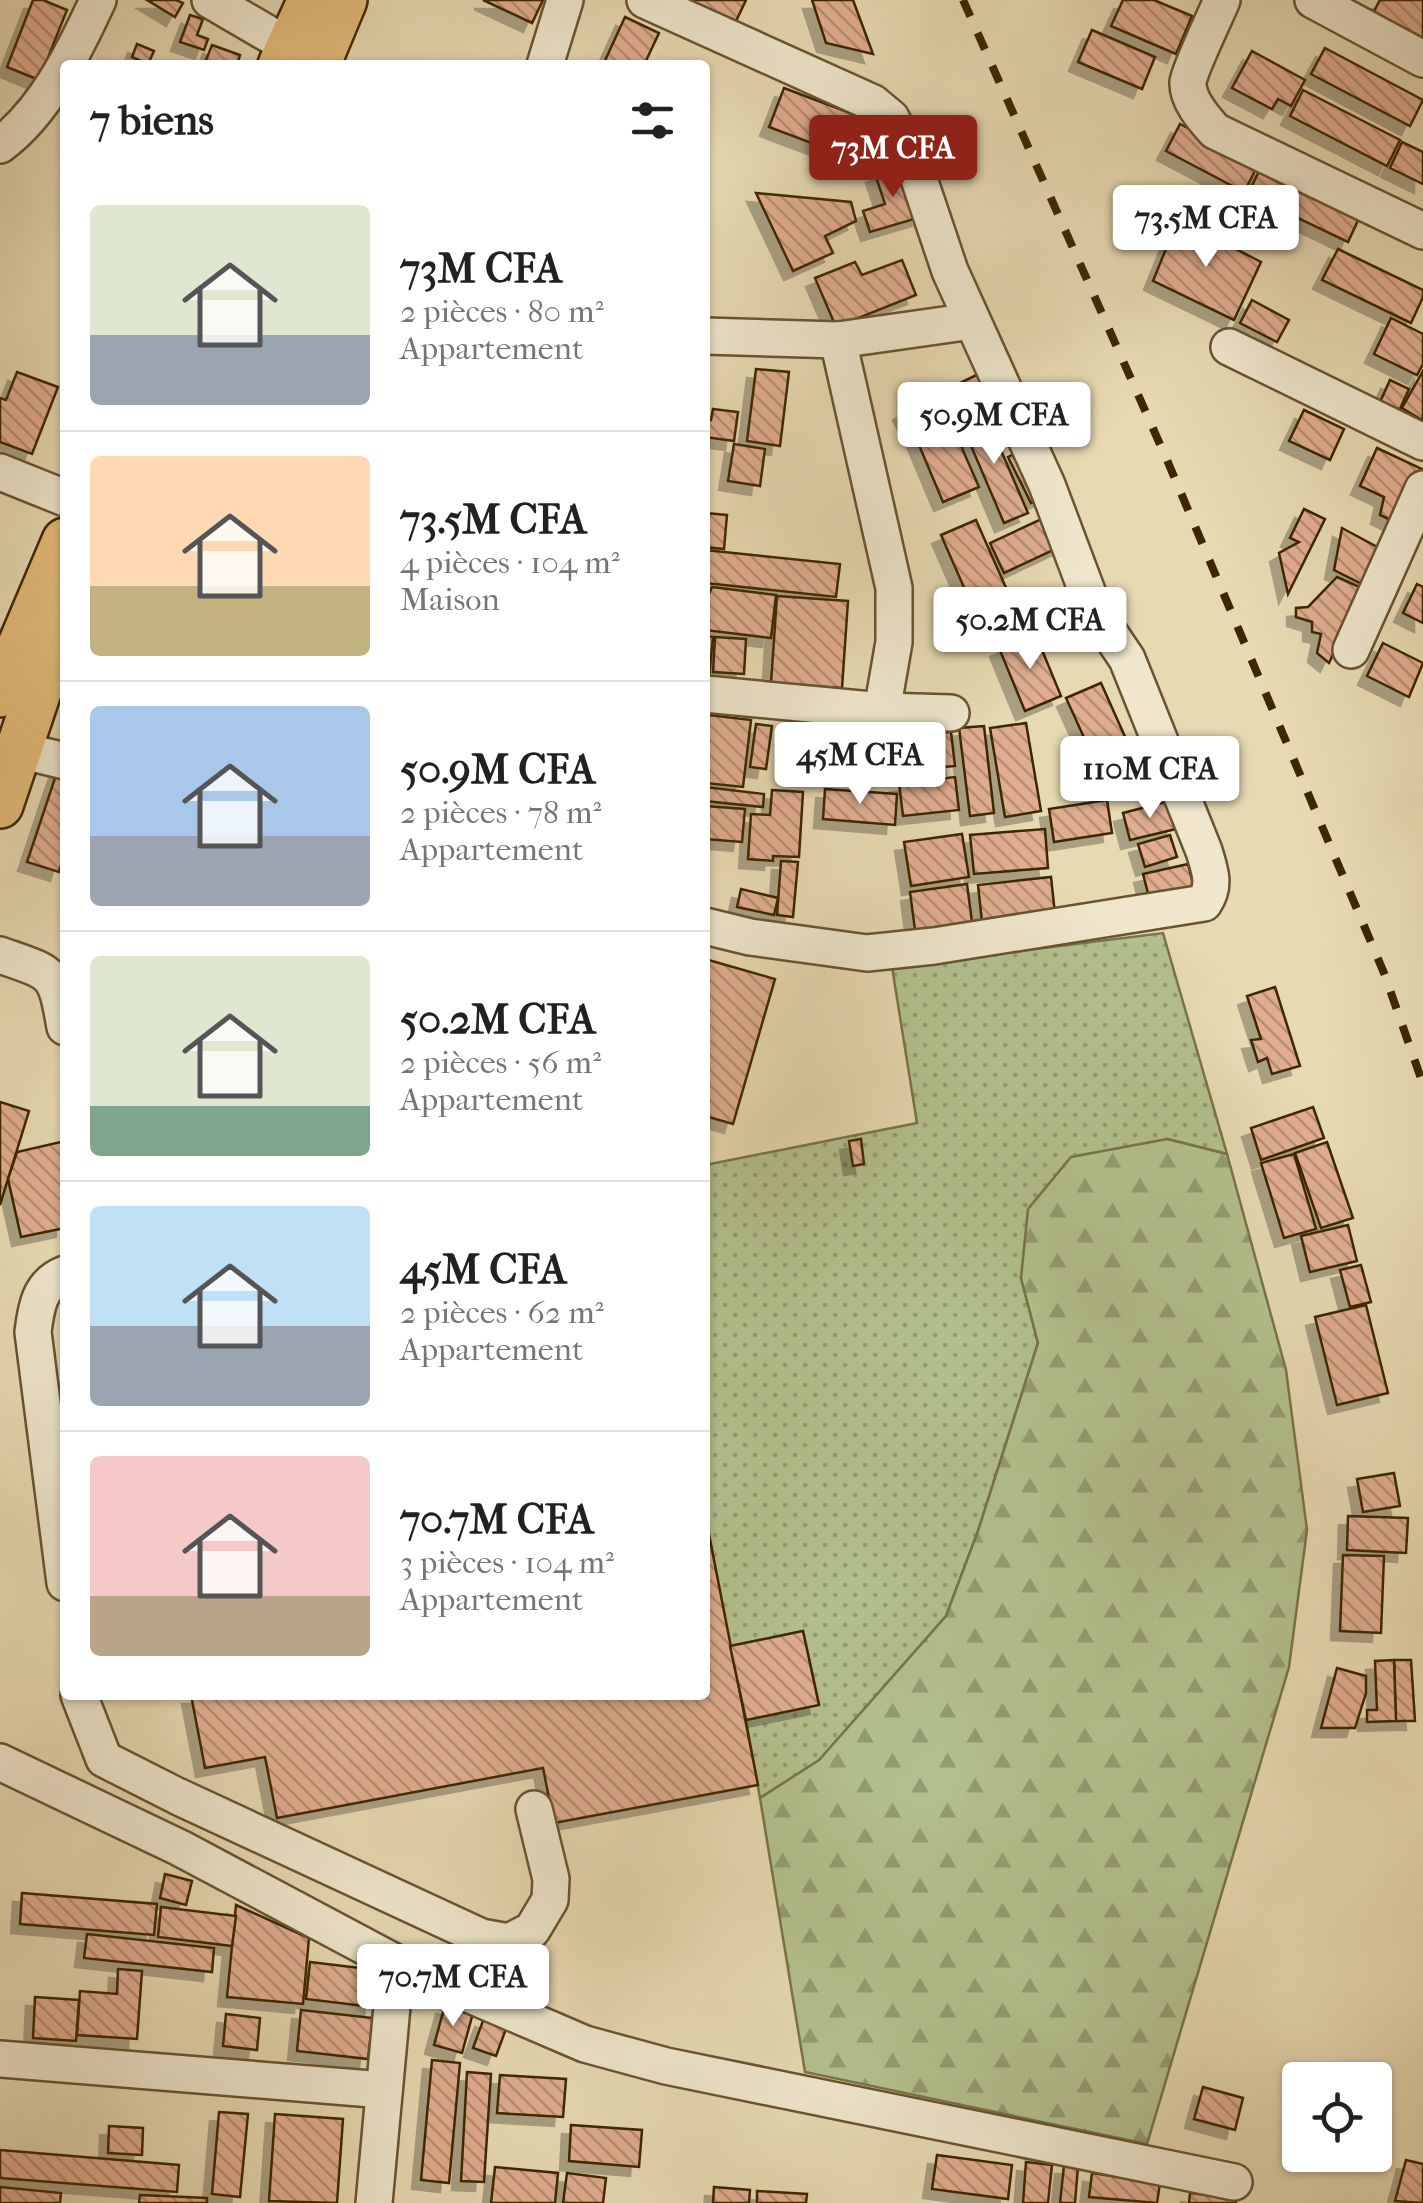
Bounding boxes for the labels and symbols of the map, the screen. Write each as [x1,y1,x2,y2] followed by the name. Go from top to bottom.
[801,115,985,200] pin: 73M CFA
[1092,185,1320,270] pin: 73.5M CFA
[880,382,1108,467] pin: 50.9M CFA
[916,587,1144,672] pin: 50.2M CFA
[768,722,952,807] pin: 45M CFA
[1047,736,1253,821] pin: 110M CFA
[339,1944,567,2029] pin: 70.7M CFA

